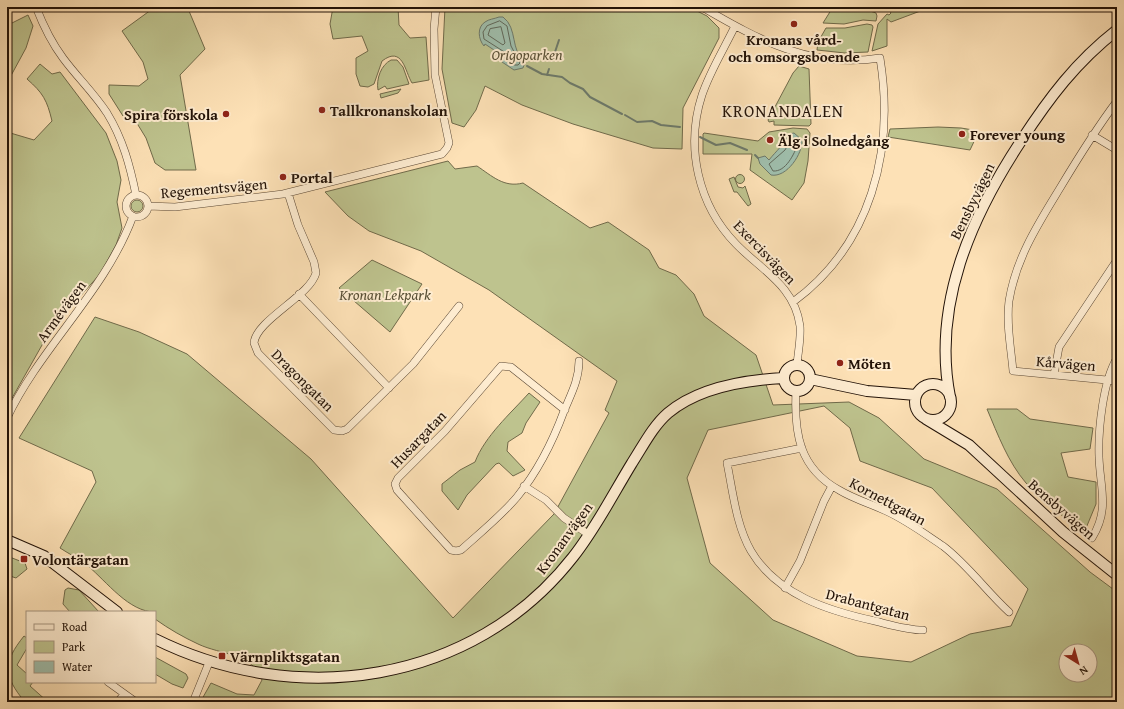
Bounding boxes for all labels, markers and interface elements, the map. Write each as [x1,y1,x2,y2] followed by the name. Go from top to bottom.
[789,19,799,29] marker: Kronans vård- och omsorgsboende
[728,29,860,67] place label: Kronans vård- och omsorgsboende
[491,44,563,65] park label: Origoparken
[722,98,844,123] district label: KRONANDALEN
[330,100,448,121] place label: Tallkronanskolan
[124,104,218,125] place label: Spira förskola
[317,105,327,115] marker: Tallkronanskolan
[221,109,231,119] marker: Spira förskola
[970,124,1065,145] place label: Forever young
[957,129,967,139] marker: Forever young
[778,130,889,151] place label: Älg i Solnedgång
[765,135,775,145] marker: Älg i Solnedgång
[944,159,1000,243] street label: Bensbyvägen
[291,167,333,188] place label: Portal
[278,172,288,182] marker: Portal
[160,173,269,203] street label: Regementsvägen
[729,215,802,289] street label: Exercisvägen
[31,275,91,346] street label: Armévägen
[338,284,431,305] park label: Kronan Lekpark
[267,344,340,417] street label: Dragongatan
[1035,350,1097,376] street label: Kårvägen
[848,353,891,374] place label: Möten
[835,358,845,368] marker: Möten
[385,405,451,472] street label: Husargatan
[846,472,931,530] street label: Kornettgatan
[1024,474,1101,544] street label: Bensbyvägen
[531,497,597,578] street label: Kronanvägen
[32,549,129,570] place label: Volontärgatan
[19,554,29,564] marker: Volontärgatan
[824,583,913,625] street label: Drabantgatan
[26,611,156,683] legend
[62,618,88,635] text: Road
[62,638,86,655] text: Park
[1058,643,1098,683] north arrow
[230,646,340,667] place label: Värnpliktsgatan
[217,651,227,661] marker: Värnpliktsgatan
[62,658,92,675] text: Water
[1076,662,1092,680] text: N

